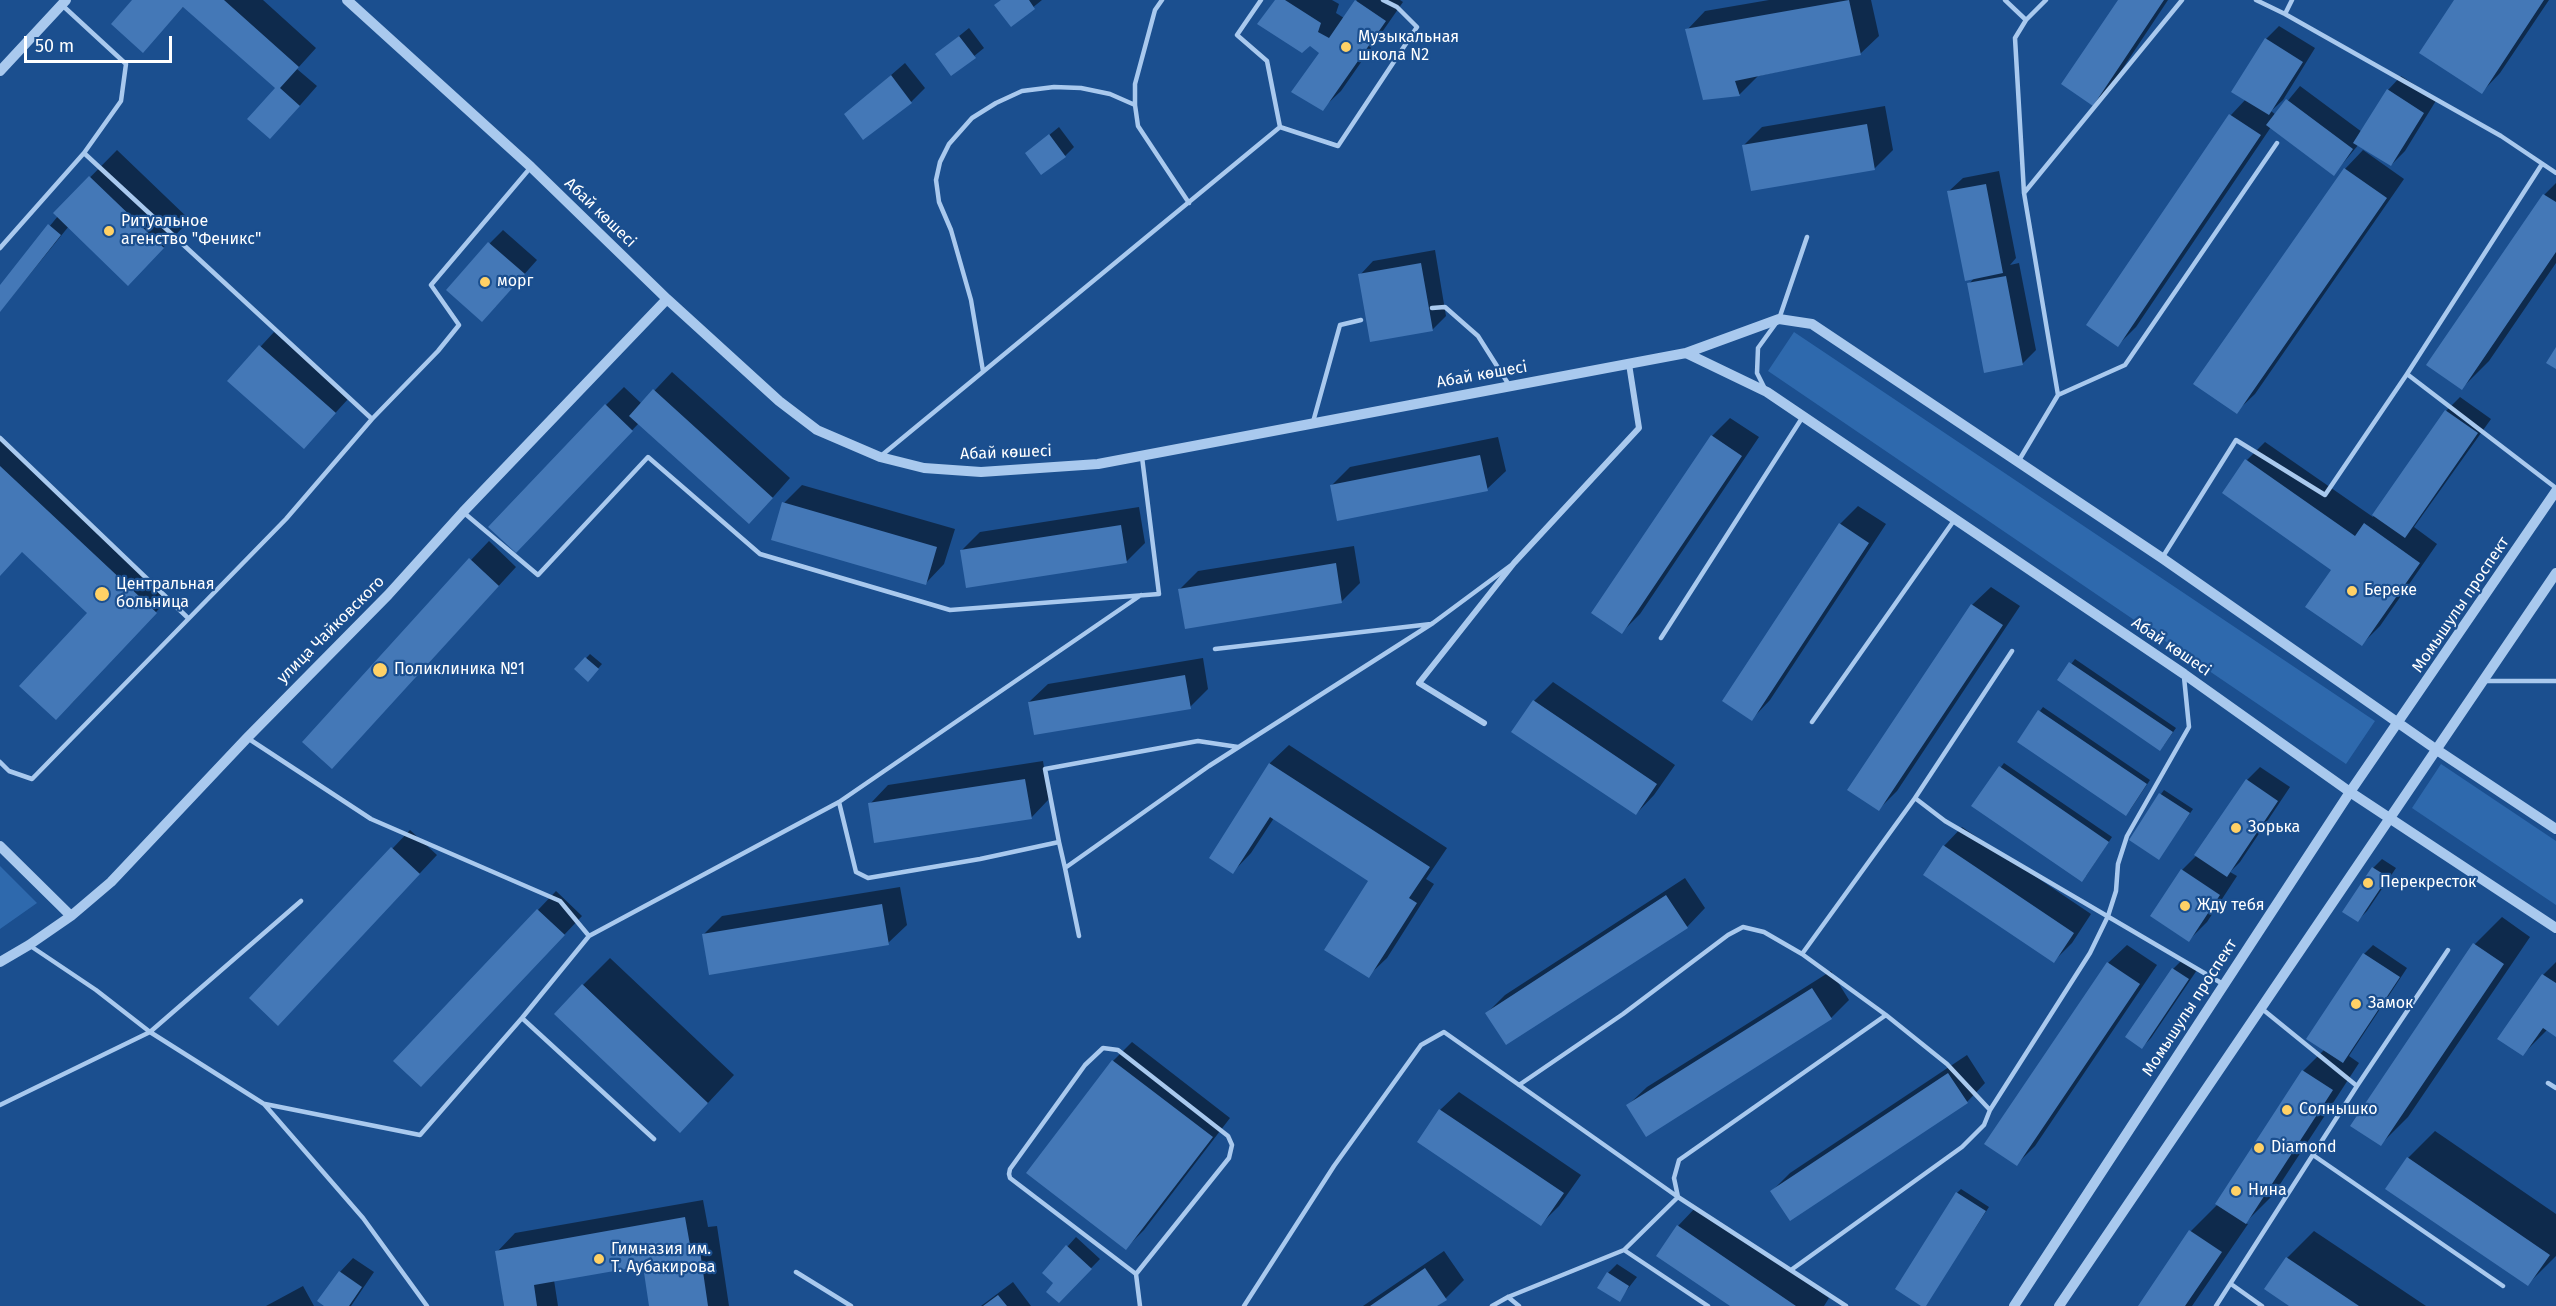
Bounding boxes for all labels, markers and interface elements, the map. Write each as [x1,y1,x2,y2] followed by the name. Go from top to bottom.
[27,24,176,62] scale bar
[1358,28,1459,66] place label: Музыкальная школа N2
[35,35,74,57] text: 50 m
[1339,40,1353,54] marker: Музыкальная школа N2
[560,174,640,252] street label: Абай көшесі
[121,212,261,250] place label: Ритуальное агенство "Феникс"
[102,224,116,238] marker: Ритуальное агенство "Феникс"
[497,272,533,292] place label: морг
[478,275,492,289] marker: морг
[1435,358,1529,392] street label: Абай көшесі
[960,442,1052,464] street label: Абай көшесі
[2408,534,2514,676] street label: Момышулы проспект
[273,572,389,688] street label: улица Чайковского
[116,575,215,613] place label: Центральная больница
[2364,581,2417,601] place label: Береке
[2345,584,2359,598] marker: Береке
[93,585,111,603] marker: Центральная больница
[2128,613,2214,681] street label: Абай көшесі
[394,660,525,680] place label: Поликлиника №1
[371,661,389,679] marker: Поликлиника №1
[2248,818,2300,838] place label: Зорька
[2229,821,2243,835] marker: Зорька
[2380,873,2476,893] place label: Перекресток
[2361,876,2375,890] marker: Перекресток
[2197,896,2265,916] place label: Жду тебя
[2178,899,2192,913] marker: Жду тебя
[2139,936,2241,1080] street label: Момышулы проспект
[2368,994,2413,1014] place label: Замок
[2349,997,2363,1011] marker: Замок
[2299,1100,2378,1120] place label: Солнышко
[2280,1103,2294,1117] marker: Солнышко
[2271,1138,2337,1158] place label: Diamond
[2252,1141,2266,1155] marker: Diamond
[2248,1181,2287,1201] place label: Нина
[2229,1184,2243,1198] marker: Нина
[611,1240,716,1278] place label: Гимназия им. Т. Аубакирова
[592,1252,606,1266] marker: Гимназия им. Т. Аубакирова

